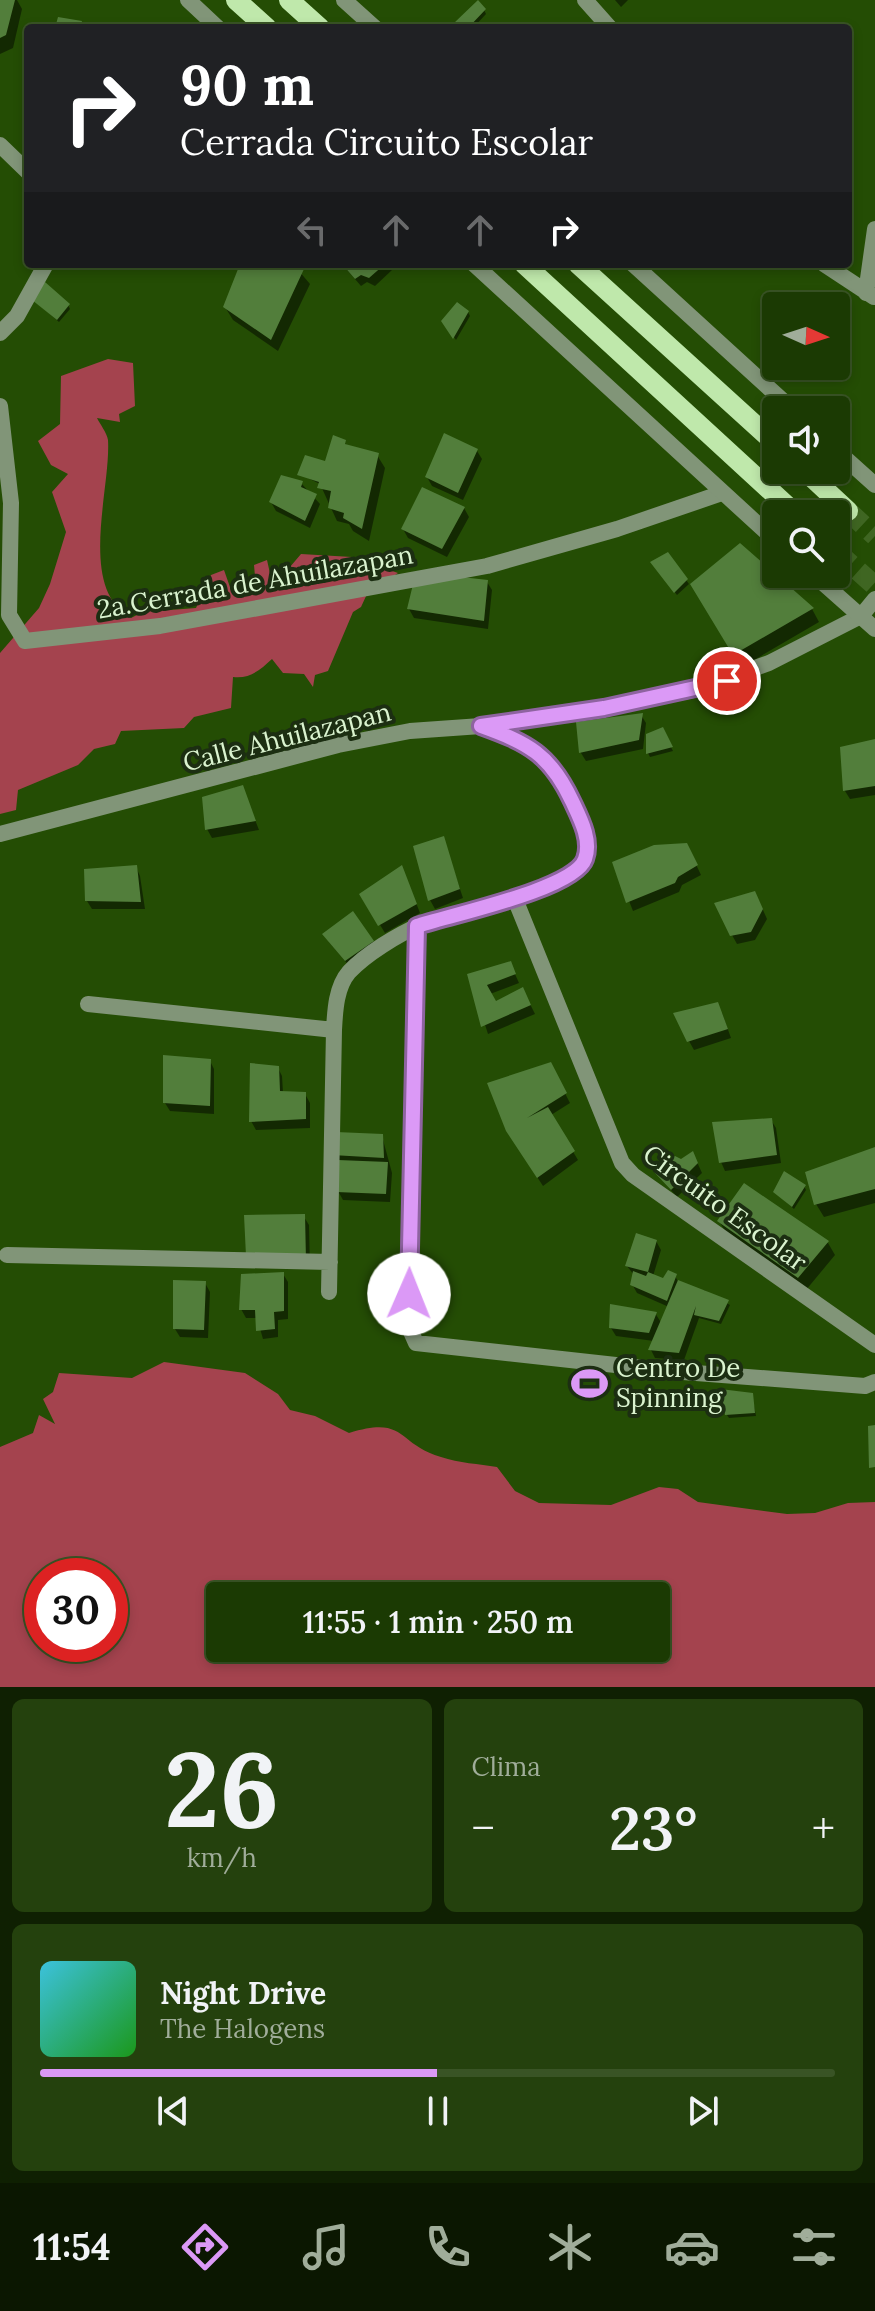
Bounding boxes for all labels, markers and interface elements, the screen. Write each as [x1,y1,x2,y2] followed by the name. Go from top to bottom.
[180,49,314,120] text: 90 m
[48,56,152,160] icon: right
[180,119,593,165] text: Cerrada Circuito Escolar
[290,208,334,252] icon: left
[374,208,418,252] icon: ahead
[458,208,502,252] icon: ahead
[542,208,586,252] icon: right
[762,292,850,380] north arrow
[762,292,850,588] map controls
[762,396,850,484] button: sound
[762,500,850,588] button: search
[94,537,415,626] street label: 2a.Cerrada de Ahuilazapan
[693,647,761,715] pin
[705,659,749,703] icon: arrive
[179,695,394,778] street label: Calle Ahuilazapan
[637,1137,814,1279] street label: Circuito Escolar
[367,1252,451,1336] position arrow
[616,1351,740,1414] place label: Centro De Spinning
[571,1364,609,1402] sports icon: Centro De Spinning
[24,1558,128,1662] speed limit sign: 30
[303,1603,573,1641] text: 11:55 · 1 min · 250 m
[164,1722,279,1855] text: 26
[472,1750,541,1783] text: Clima
[609,1790,698,1866] text: 23°
[472,1800,495,1856] text: −
[812,1800,835,1856] text: +
[187,1841,257,1874] text: km/h
[160,1974,326,2012] text: Night Drive
[160,2012,325,2045] text: The Halogens
[151,2089,195,2133] icon: previous
[416,2089,460,2133] icon: pause
[681,2089,725,2133] icon: next
[177,2219,233,2275] icon: directions
[298,2219,354,2275] icon: music
[420,2219,476,2275] icon: phone
[542,2219,598,2275] icon: climate
[664,2219,720,2275] icon: car
[786,2219,842,2275] icon: filters
[33,2224,111,2270] text: 11:54

